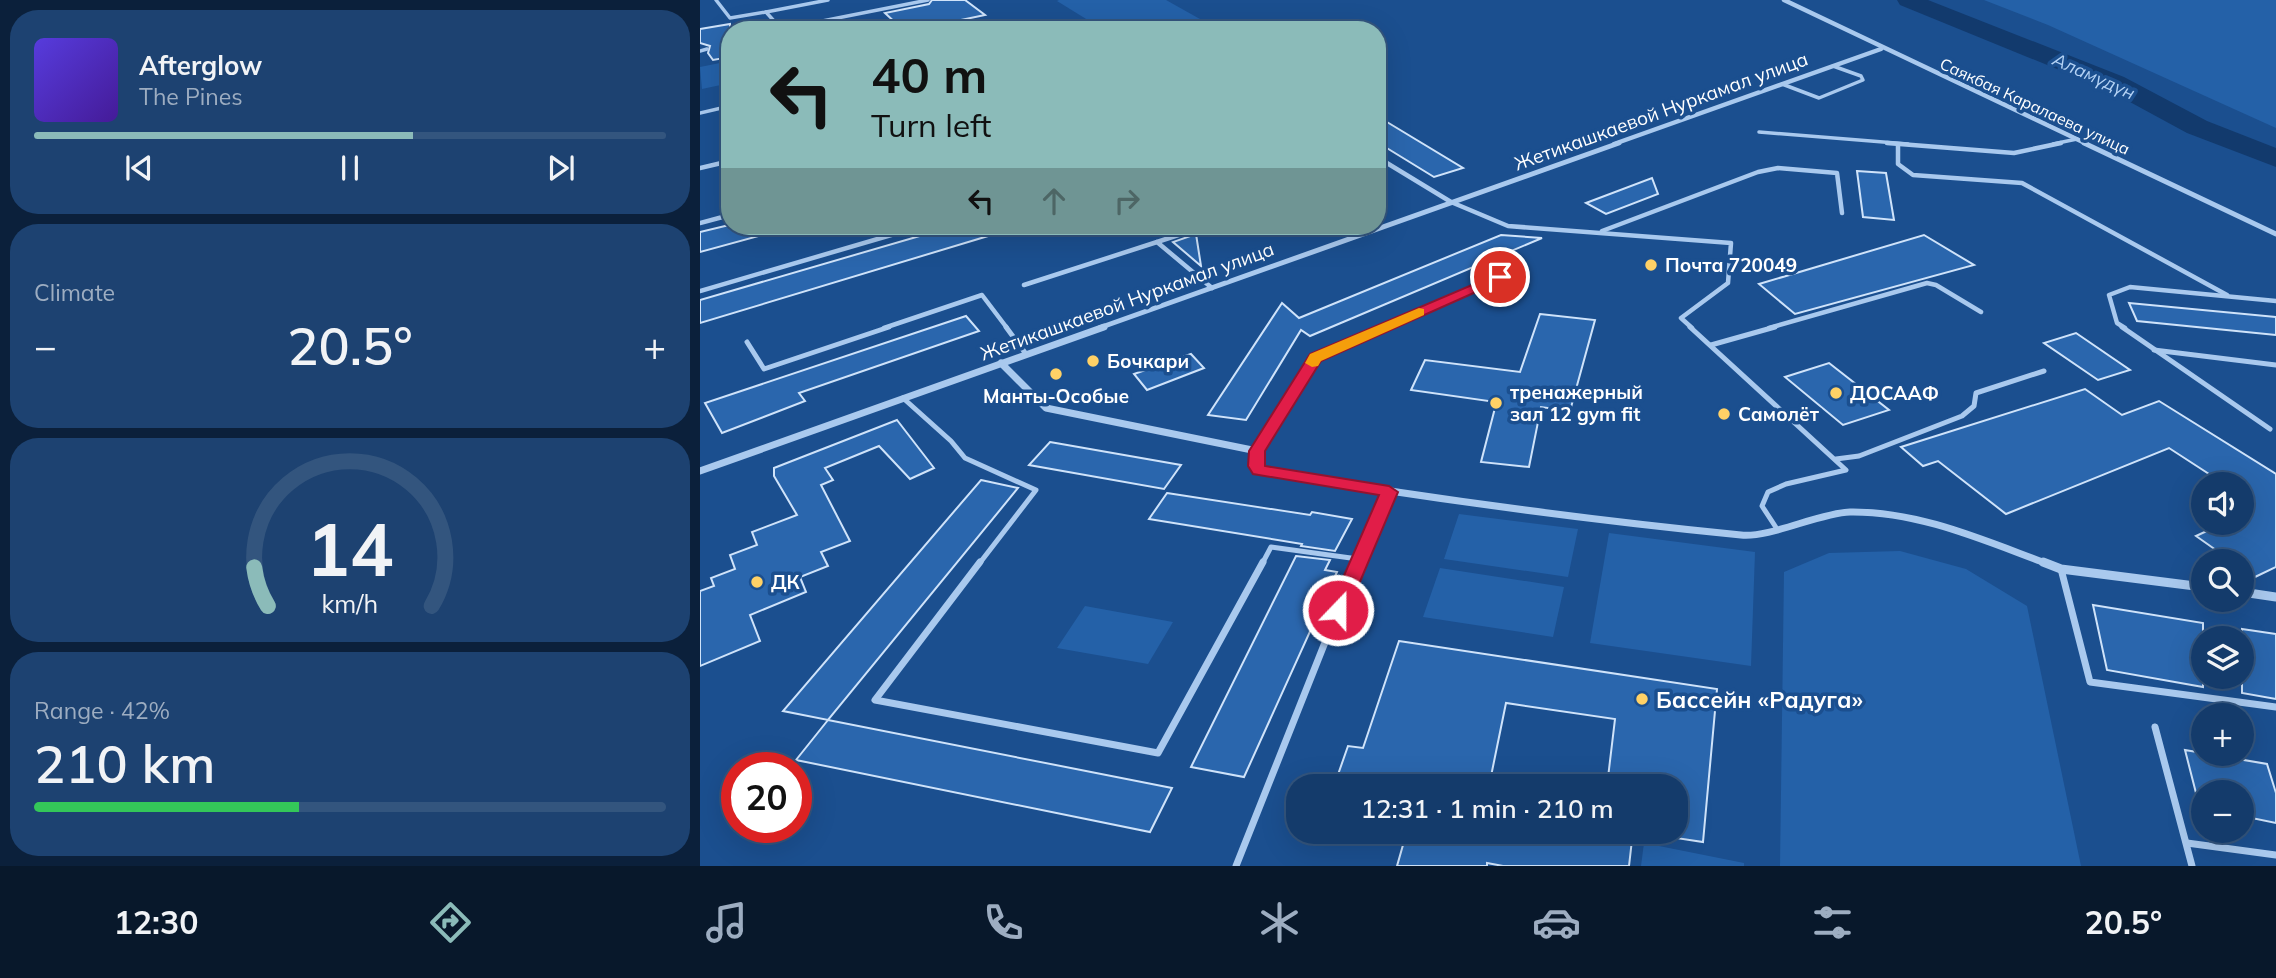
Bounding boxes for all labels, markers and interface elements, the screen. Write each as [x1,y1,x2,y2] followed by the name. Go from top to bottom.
[871,44,987,105] text: 40 m
[1511,47,1811,175] street label: Жетикашкаевой Нуркамал улица
[2048,47,2139,104] water label: Аламүдүн
[139,49,262,82] text: Afterglow
[756,49,847,140] icon: left
[1937,53,2133,159] street label: Саякбая Каралаева улица
[139,82,243,111] text: The Pines
[871,105,991,145] text: Turn left
[120,149,158,187] icon: previous
[331,149,369,187] icon: pause
[542,149,580,187] icon: next
[962,182,1000,220] icon: left
[1035,182,1073,220] icon: ahead
[1108,182,1146,220] icon: right
[977,237,1277,365] street label: Жетикашкаевой Нуркамал улица
[1470,247,1530,307] pin
[1665,253,1797,277] place label: Почта 720049
[1643,257,1659,273] marker: Почта 720049
[1481,258,1519,296] icon: arrive
[34,278,115,307] text: Climate
[287,313,413,378] text: 20.5°
[34,322,57,370] text: −
[643,322,666,370] text: +
[1107,349,1189,373] place label: Бочкари
[1085,353,1101,369] marker: Бочкари
[1048,366,1064,382] marker: Манты-Особые
[1510,380,1643,426] place label: тренажерный зал 12 gym fit
[1850,381,1939,405] place label: ДОСААФ
[983,384,1129,408] place label: Манты-Особые
[1828,385,1844,401] marker: ДОСААФ
[1488,395,1504,411] marker: тренажерный зал 12 gym fit
[1738,402,1820,426] place label: Самолёт
[1716,406,1732,422] marker: Самолёт
[2191,472,2254,843] map controls
[2191,472,2254,535] button: sound
[306,503,394,594] text: 14
[2191,549,2254,612] button: search
[771,570,801,594] place label: ДК
[1301,573,1375,647] position arrow
[749,574,765,590] marker: ДК
[322,588,378,619] text: km/h
[2191,626,2254,689] button: layers
[1656,685,1863,714] place label: Бассейн «Радуга»
[1634,691,1650,707] marker: Бассейн «Радуга»
[34,696,170,725] text: Range · 42%
[2191,703,2254,766] button: +
[34,731,215,796] text: 210 km
[721,752,812,843] speed limit sign: 20
[2191,780,2254,843] button: −
[1360,792,1614,825] text: 12:31 · 1 min · 210 m
[426,898,475,947] icon: directions
[702,898,751,947] icon: music
[979,898,1028,947] icon: phone
[1255,898,1304,947] icon: climate
[1532,898,1581,947] icon: car
[1808,898,1857,947] icon: filters
[114,902,198,942] text: 12:30
[2085,902,2162,942] text: 20.5°

